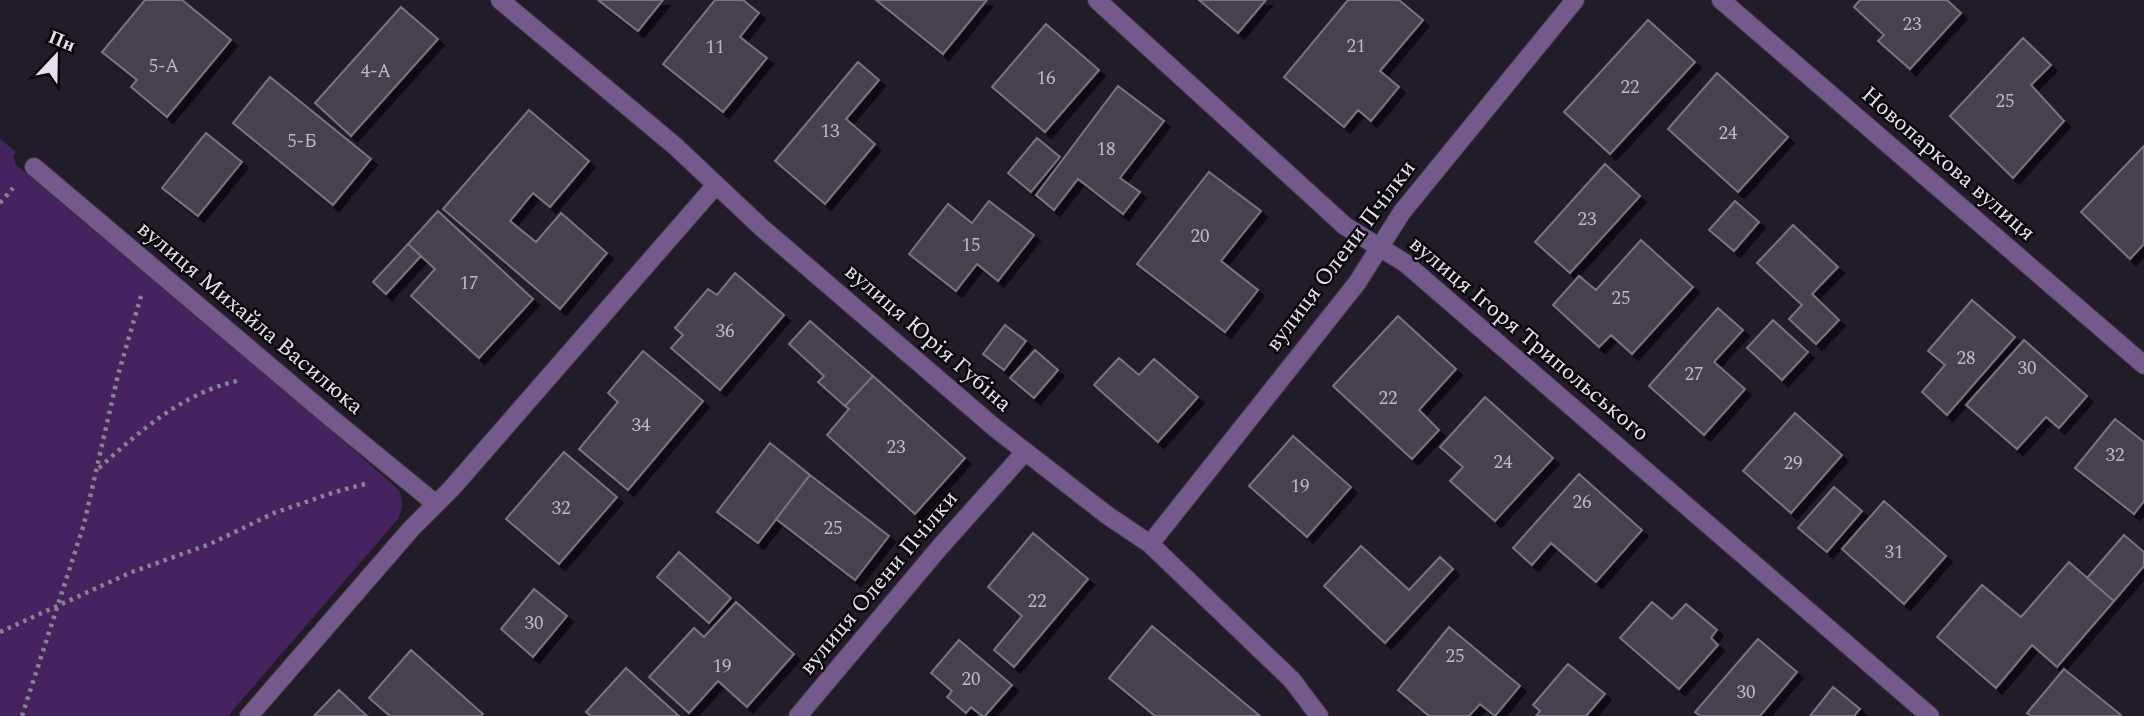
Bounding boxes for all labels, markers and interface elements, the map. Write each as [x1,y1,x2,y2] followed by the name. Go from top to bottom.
[1902,10,1922,39] house number: 23
[21,21,91,91] north arrow
[44,23,80,60] text: Пн
[1346,32,1366,61] house number: 21
[705,33,725,62] house number: 11
[149,52,179,81] house number: 5-А
[361,57,391,86] house number: 4-А
[1036,64,1056,93] house number: 16
[1620,73,1640,102] house number: 22
[1853,78,2043,250] street label: Новопаркова вулиця
[1995,87,2015,116] house number: 25
[820,117,840,146] house number: 13
[1718,119,1738,148] house number: 24
[287,127,317,156] house number: 5-Б
[1096,135,1116,164] house number: 18
[1257,153,1425,359] street label: вулиця Олени Пчілки
[1577,205,1597,234] house number: 23
[129,212,371,424] street label: вулиця Михайла Василюка
[1190,222,1210,251] house number: 20
[1401,228,1657,450] street label: вулиця Ігоря Трипольського
[961,231,981,260] house number: 15
[836,255,1020,421] street label: вулиця Юрія Губіна
[459,269,479,298] house number: 17
[1611,284,1631,313] house number: 25
[715,317,735,346] house number: 36
[1956,344,1976,373] house number: 28
[2017,354,2037,383] house number: 30
[1684,360,1704,389] house number: 27
[1378,384,1398,413] house number: 22
[631,411,651,440] house number: 34
[886,433,906,462] house number: 23
[2105,441,2125,470] house number: 32
[1493,448,1513,477] house number: 24
[1783,449,1803,478] house number: 29
[1290,472,1310,501] house number: 19
[791,483,967,683] street label: вулиця Олени Пчілки
[1572,488,1592,517] house number: 26
[551,494,571,523] house number: 32
[823,514,843,543] house number: 25
[1884,538,1904,567] house number: 31
[1027,587,1047,616] house number: 22
[524,609,544,638] house number: 30
[1445,642,1465,671] house number: 25
[712,652,732,681] house number: 19
[961,665,981,694] house number: 20
[1736,678,1756,707] house number: 30

